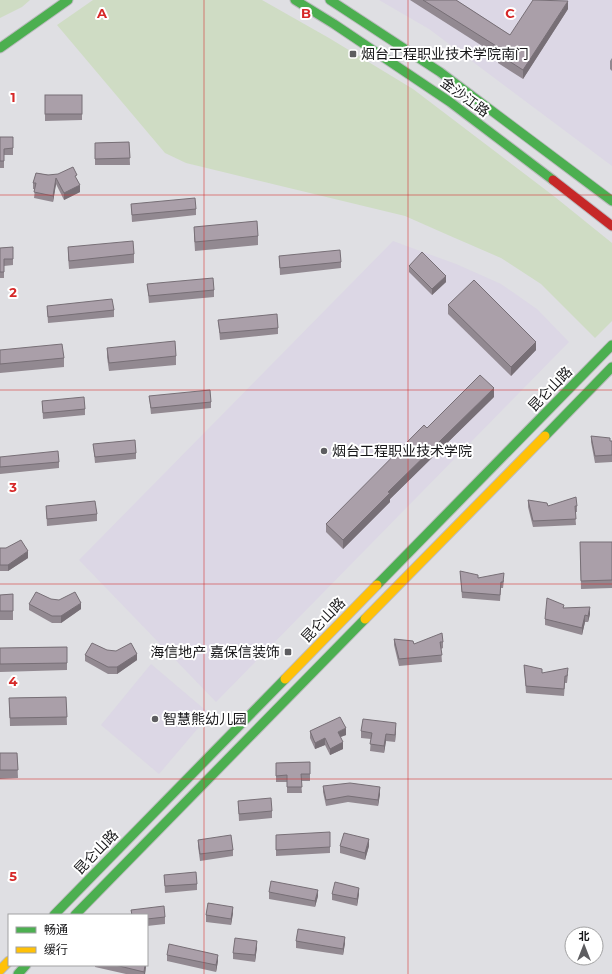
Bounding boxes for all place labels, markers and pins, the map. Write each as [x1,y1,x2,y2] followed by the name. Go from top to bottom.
[361,45,529,63] place label: 烟台工程职业技术学院南门
[348,49,358,59] marker: 烟台工程职业技术学院南门
[332,442,472,460] place label: 烟台工程职业技术学院
[319,446,329,456] marker: 烟台工程职业技术学院
[150,643,280,661] place label: 海信地产 嘉保信装饰
[283,647,293,657] marker: 海信地产 嘉保信装饰
[163,710,247,728] place label: 智慧熊幼儿园
[150,714,160,724] marker: 智慧熊幼儿园

